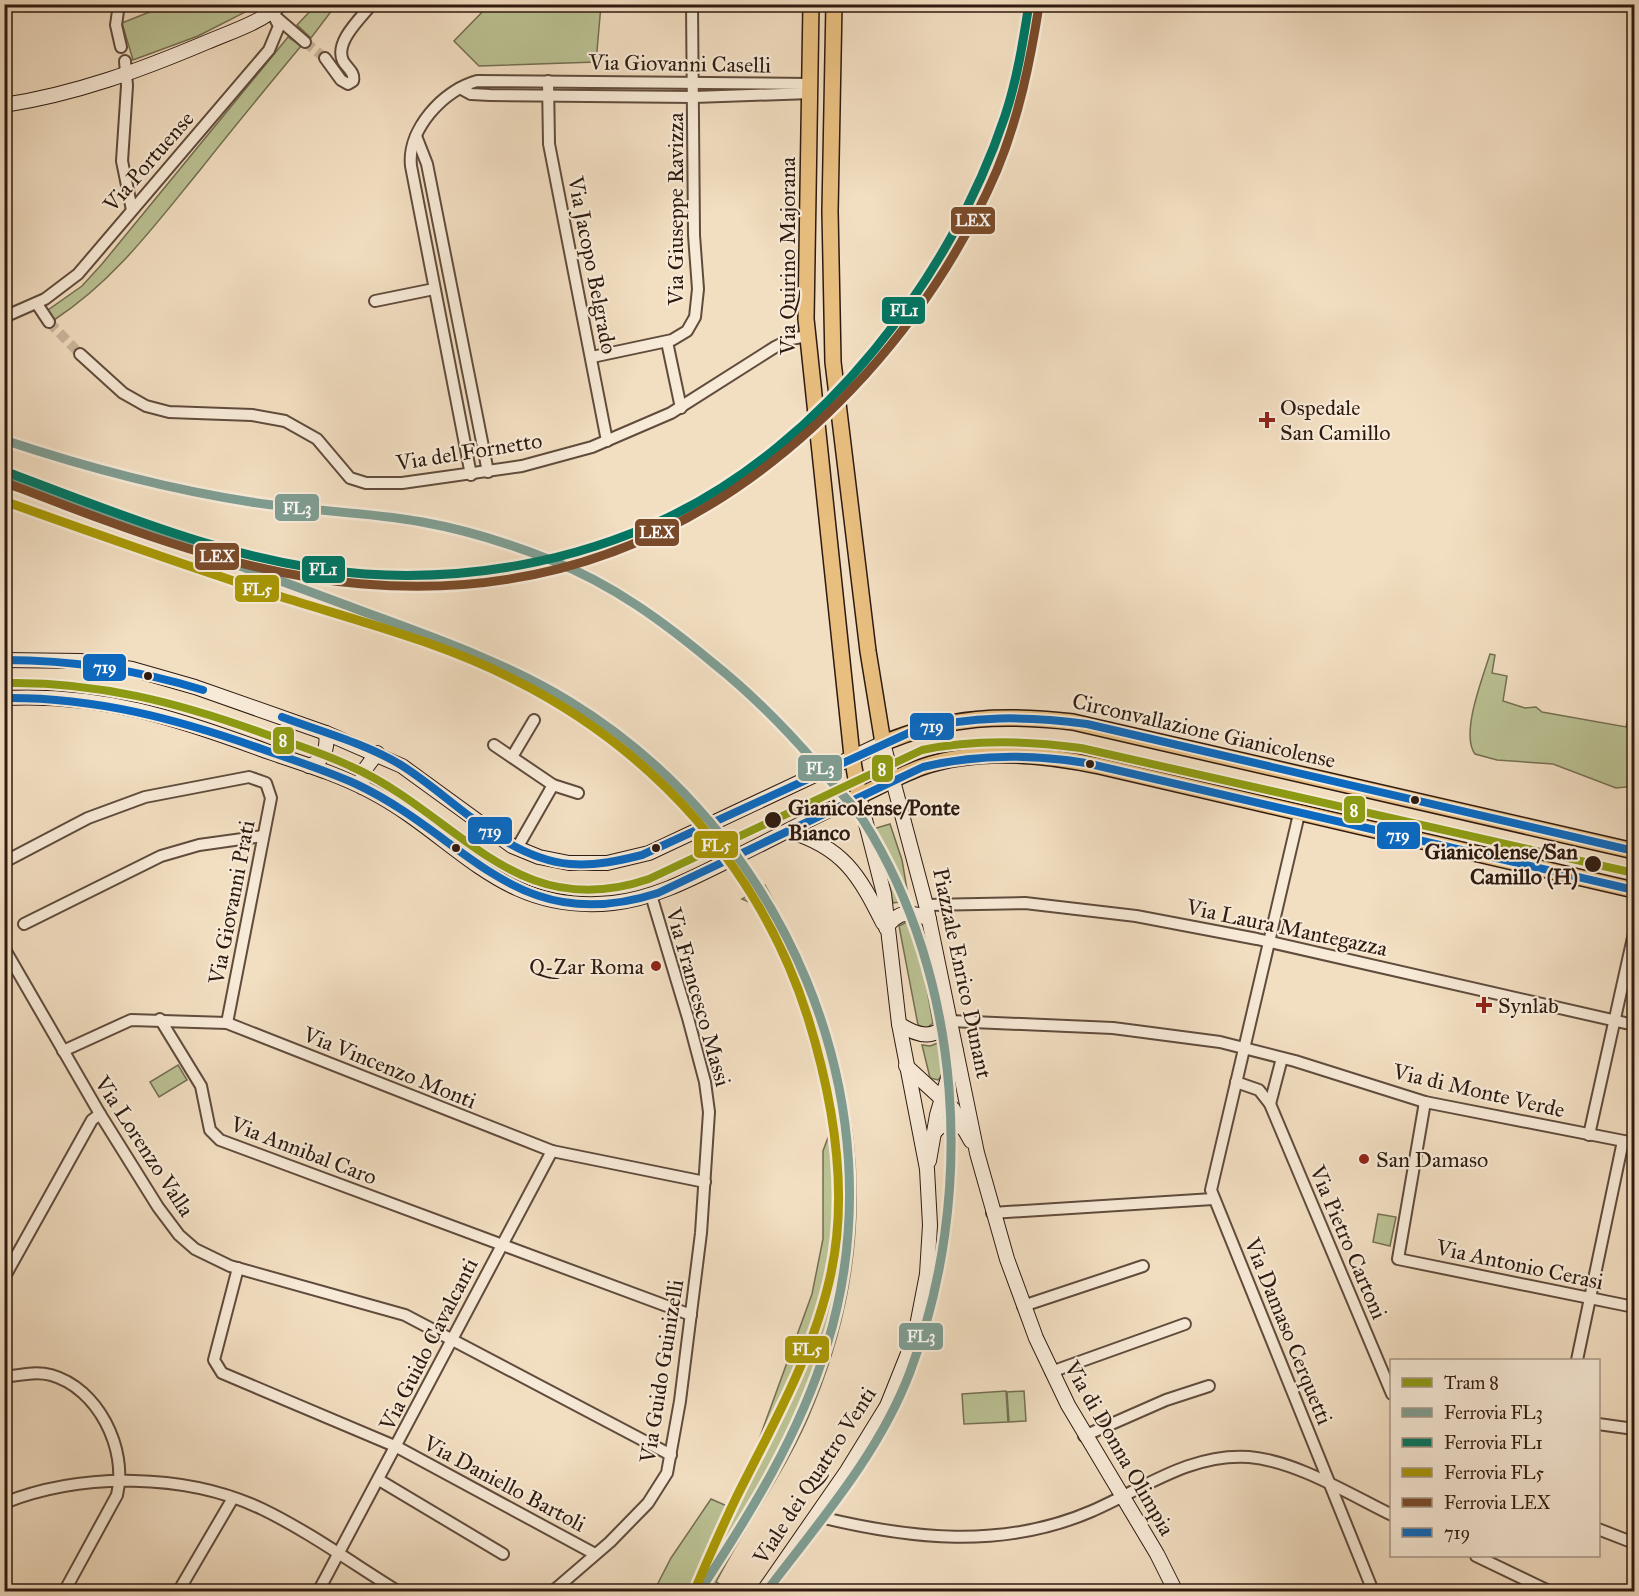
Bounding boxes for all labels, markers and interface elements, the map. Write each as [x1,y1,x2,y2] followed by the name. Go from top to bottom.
[588,48,771,79] street label: Via Giovanni Caselli
[97,105,199,218] street label: Via Portuense
[662,112,689,307] street label: Via Giuseppe Ravizza
[774,156,801,356] street label: Via Quirino Majorana
[562,173,623,356] street label: Via Jacopo Belgrado
[950,206,996,235] line badge: LEX
[955,211,991,230] text: LEX
[881,296,926,325] line badge: FL1
[890,301,919,320] text: FL1
[1280,394,1390,446] place label: Ospedale San Camillo
[1258,411,1276,429] marker: Ospedale San Camillo
[393,427,544,477] street label: Via del Fornetto
[274,493,320,522] line badge: FL3
[283,499,311,519] text: FL3
[634,518,680,547] line badge: LEX
[639,523,675,542] text: LEX
[194,542,240,571] line badge: LEX
[199,547,235,566] text: LEX
[301,555,346,584] line badge: FL1
[309,560,338,579] text: FL1
[234,574,280,603] line badge: FL5
[242,580,272,599] text: FL5
[82,653,127,682] line badge: 719
[93,658,117,678] text: 719
[142,670,154,682] unlabelled marker
[1070,687,1338,774] street label: Circonvallazione Gianicolense
[909,712,955,741] line badge: 719
[920,717,944,737] text: 719
[272,726,295,755] line badge: 8
[279,731,287,750] text: 8
[797,754,843,782] line badge: FL3
[871,754,894,783] line badge: 8
[1084,758,1096,770] unlabelled marker
[806,759,834,779] text: FL3
[878,760,886,779] text: 8
[788,794,960,846] place label: Gianicolense/Ponte Bianco
[1409,794,1421,806] unlabelled marker
[1343,795,1366,824] line badge: 8
[1350,801,1358,820] text: 8
[763,810,783,830] marker: Gianicolense/Ponte Bianco
[467,816,513,845] line badge: 719
[202,818,261,987] street label: Via Giovanni Prati
[1376,821,1421,850] line badge: 719
[478,822,502,842] text: 719
[1386,826,1410,846] text: 719
[693,830,739,859] line badge: FL5
[701,836,731,855] text: FL5
[1424,838,1578,890] place label: Gianicolense/San Camillo (H)
[450,842,462,854] unlabelled marker
[650,842,662,854] unlabelled marker
[1583,854,1603,874] marker: Gianicolense/San Camillo (H)
[927,865,998,1081] street label: Piazzale Enrico Dunant
[1183,893,1391,962] street label: Via Laura Mantegazza
[660,904,737,1090] street label: Via Francesco Massi
[529,953,645,980] place label: Q-Zar Roma
[649,959,663,973] marker: Q-Zar Roma
[1498,992,1559,1019] place label: Synlab
[1475,996,1493,1014] marker: Synlab
[298,1020,480,1115] street label: Via Vincenzo Monti
[1389,1057,1567,1123] street label: Via di Monte Verde
[89,1070,200,1222] street label: Via Lorenzo Valla
[226,1110,381,1191] street label: Via Annibal Caro
[1376,1146,1488,1173] place label: San Damaso
[1357,1152,1371,1166] marker: San Damaso
[1304,1160,1393,1323] street label: Via Pietro Cartoni
[1238,1233,1338,1429] street label: Via Damaso Cerquetti
[1433,1233,1606,1295] street label: Via Antonio Cerasi
[373,1253,484,1436] street label: Via Guido Cavalcanti
[634,1277,689,1466] street label: Via Guido Guinizelli
[898,1322,944,1351] line badge: FL3
[907,1327,935,1347] text: FL3
[784,1335,830,1364] line badge: FL5
[792,1340,822,1359] text: FL5
[1058,1355,1181,1541] street label: Via di Donna Olimpia
[1390,1359,1600,1557] legend
[1444,1372,1499,1394] text: Tram 8
[746,1381,882,1570] street label: Viale dei Quattro Venti
[1444,1402,1543,1424] text: Ferrovia FL3
[418,1429,591,1538] street label: Via Daniello Bartoli
[1444,1432,1543,1454] text: Ferrovia FL1
[1444,1462,1545,1484] text: Ferrovia FL5
[1444,1492,1551,1514] text: Ferrovia LEX
[1444,1522,1470,1544] text: 719

